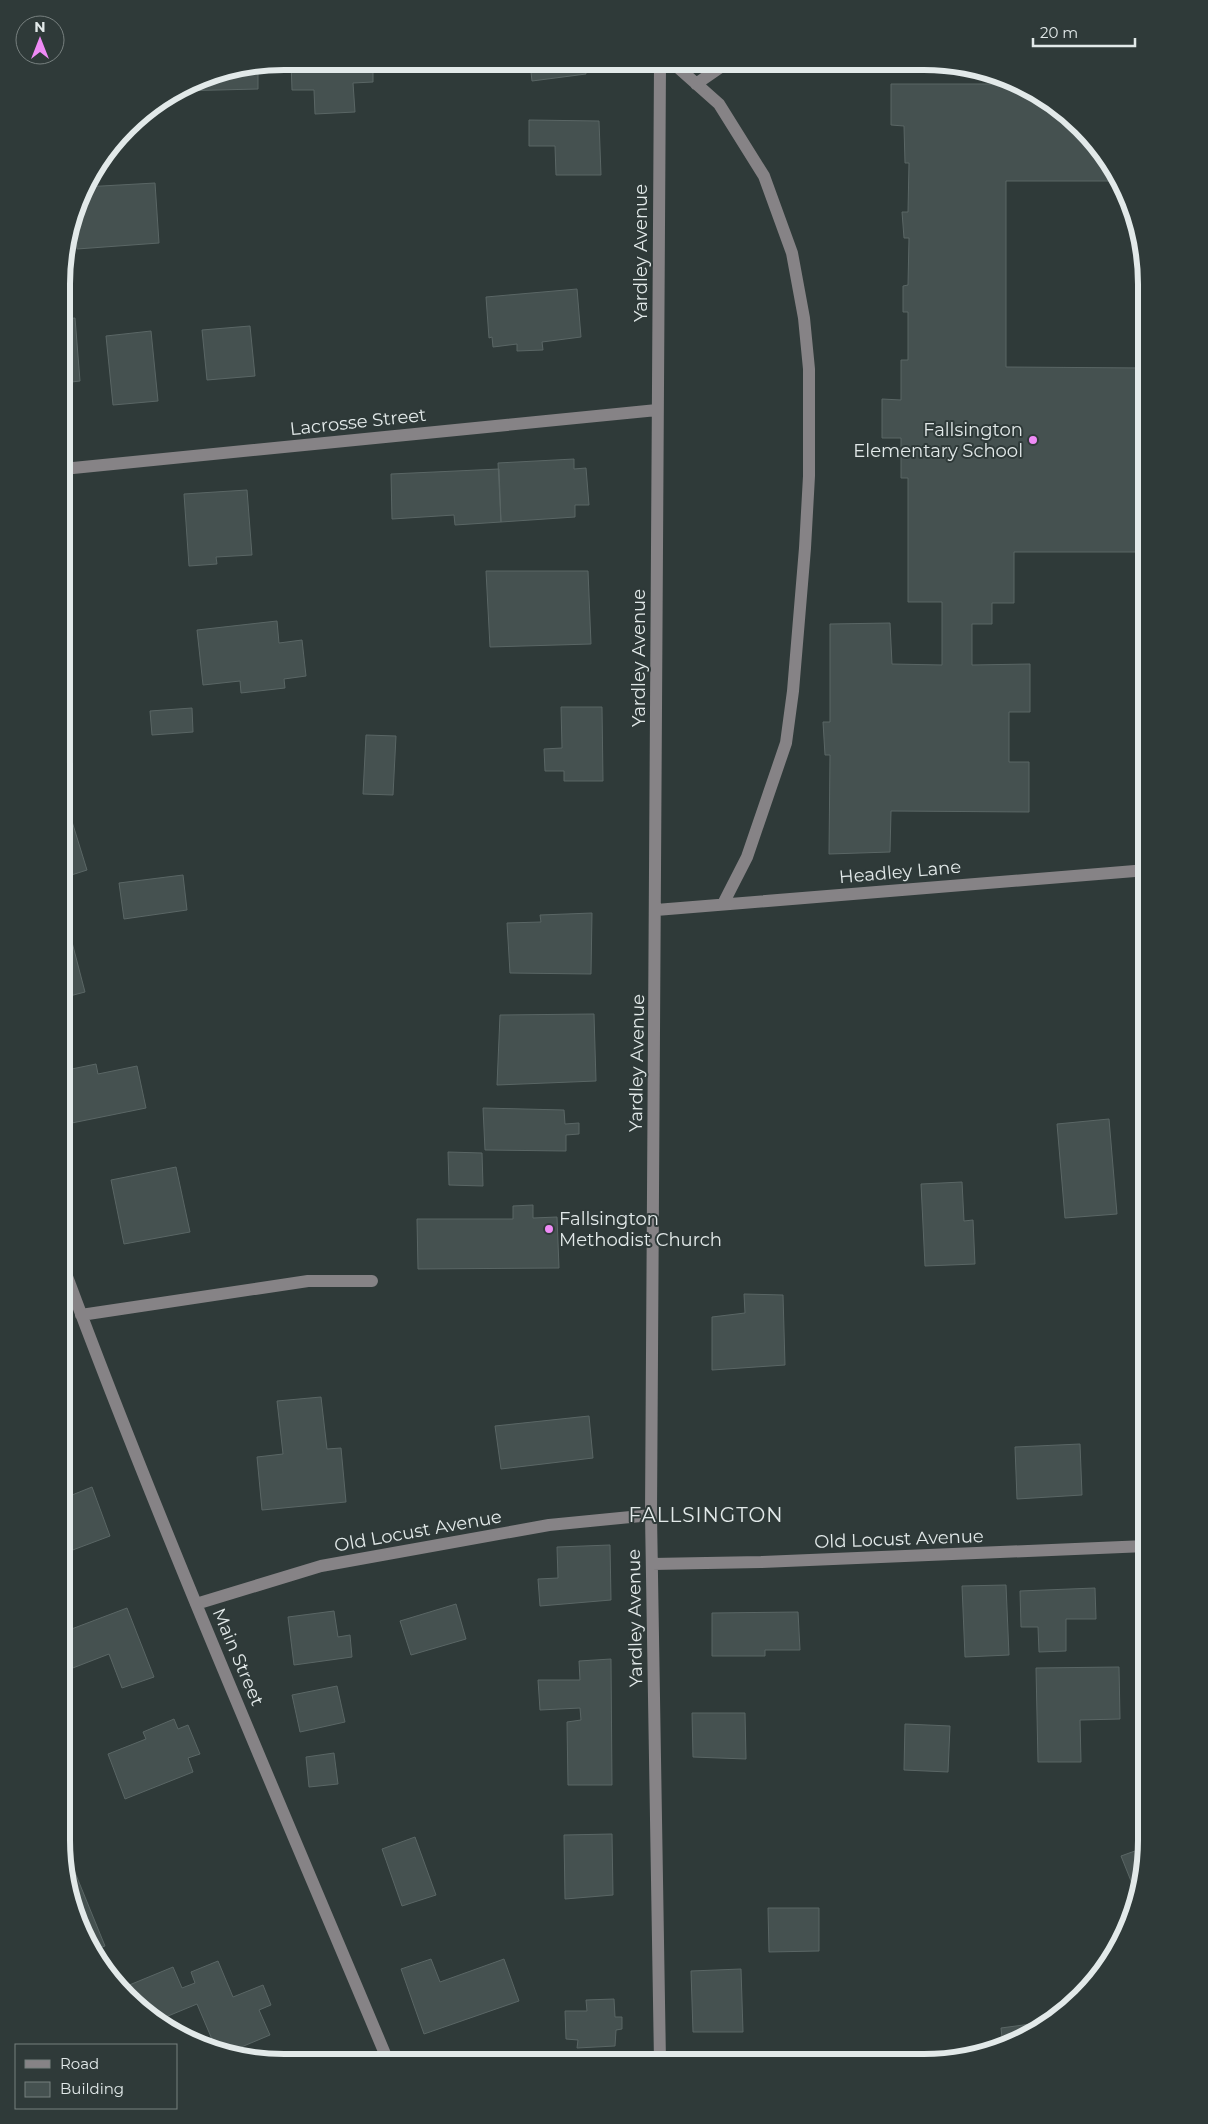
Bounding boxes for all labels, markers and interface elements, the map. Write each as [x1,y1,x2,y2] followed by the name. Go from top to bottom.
[15,15,65,65] north arrow
[1033,15,1136,47] scale bar
[34,18,46,36] text: N
[1040,23,1078,42] text: 20 m
[630,184,652,322] street label: Yardley Avenue
[289,404,427,440] street label: Lacrosse Street
[853,419,1023,462] place label: Fallsington Elementary School
[1027,434,1039,446] marker: Fallsington Elementary School
[628,589,650,727] street label: Yardley Avenue
[838,856,962,888] street label: Headley Lane
[625,994,649,1132] street label: Yardley Avenue
[559,1208,722,1251] place label: Fallsington Methodist Church
[543,1223,555,1235] marker: Fallsington Methodist Church
[628,1503,784,1527] district label: FALLSINGTON
[333,1505,504,1557] street label: Old Locust Avenue
[814,1525,984,1553] street label: Old Locust Avenue
[623,1549,647,1687] street label: Yardley Avenue
[208,1605,268,1709] street label: Main Street
[15,2044,178,2109] legend
[60,2054,99,2073] text: Road
[60,2079,124,2098] text: Building

